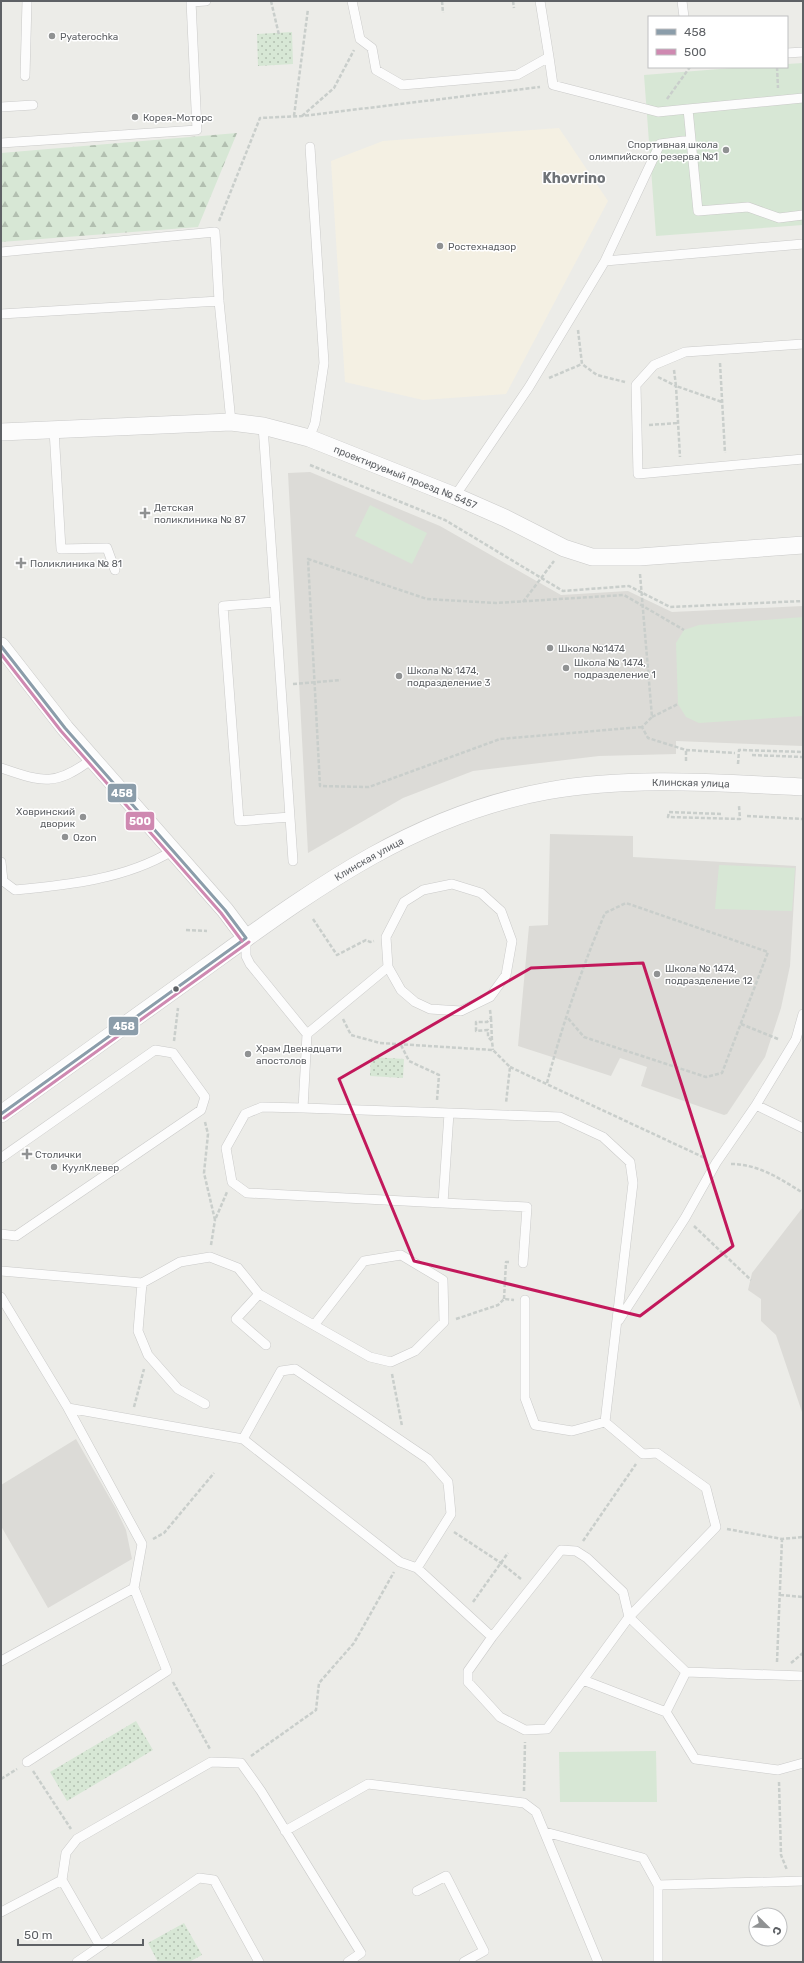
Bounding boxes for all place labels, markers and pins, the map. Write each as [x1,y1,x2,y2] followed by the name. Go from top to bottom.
[47,31,57,41] marker: Pyaterochka
[60,31,118,43] place label: Pyaterochka
[130,112,140,122] marker: Корея-Моторс
[143,112,213,124] place label: Корея-Моторс
[589,139,718,163] place label: Спортивная школа олимпийского резерва №1
[721,145,731,155] marker: Спортивная школа олимпийского резерва №1
[435,241,445,251] marker: Ростехнадзор
[448,241,516,253] place label: Ростехнадзор
[154,502,246,526] place label: Детская поликлиника № 87
[139,507,151,519] marker: Детская поликлиника № 87
[15,557,27,569] marker: Поликлиника № 81
[30,558,122,570] place label: Поликлиника № 81
[545,643,555,653] marker: Школа №1474
[558,643,625,655] place label: Школа №1474
[574,657,656,681] place label: Школа № 1474, подразделение 1
[561,663,571,673] marker: Школа № 1474, подразделение 1
[407,665,490,689] place label: Школа № 1474, подразделение 3
[394,671,404,681] marker: Школа № 1474, подразделение 3
[16,806,76,830] place label: Ховринский дворик
[78,812,88,822] marker: Ховринский дворик
[60,832,70,842] marker: Ozon
[73,832,97,844] place label: Ozon
[665,963,753,987] place label: Школа № 1474, подразделение 12
[652,969,662,979] marker: Школа № 1474, подразделение 12
[171,984,181,994] unlabelled marker
[256,1043,342,1067] place label: Храм Двенадцати апостолов
[243,1049,253,1059] marker: Храм Двенадцати апостолов
[22,1149,32,1159] marker: Столички
[35,1149,81,1161] place label: Столички
[49,1162,59,1172] marker: КуулКлевер
[62,1162,119,1174] place label: КуулКлевер

